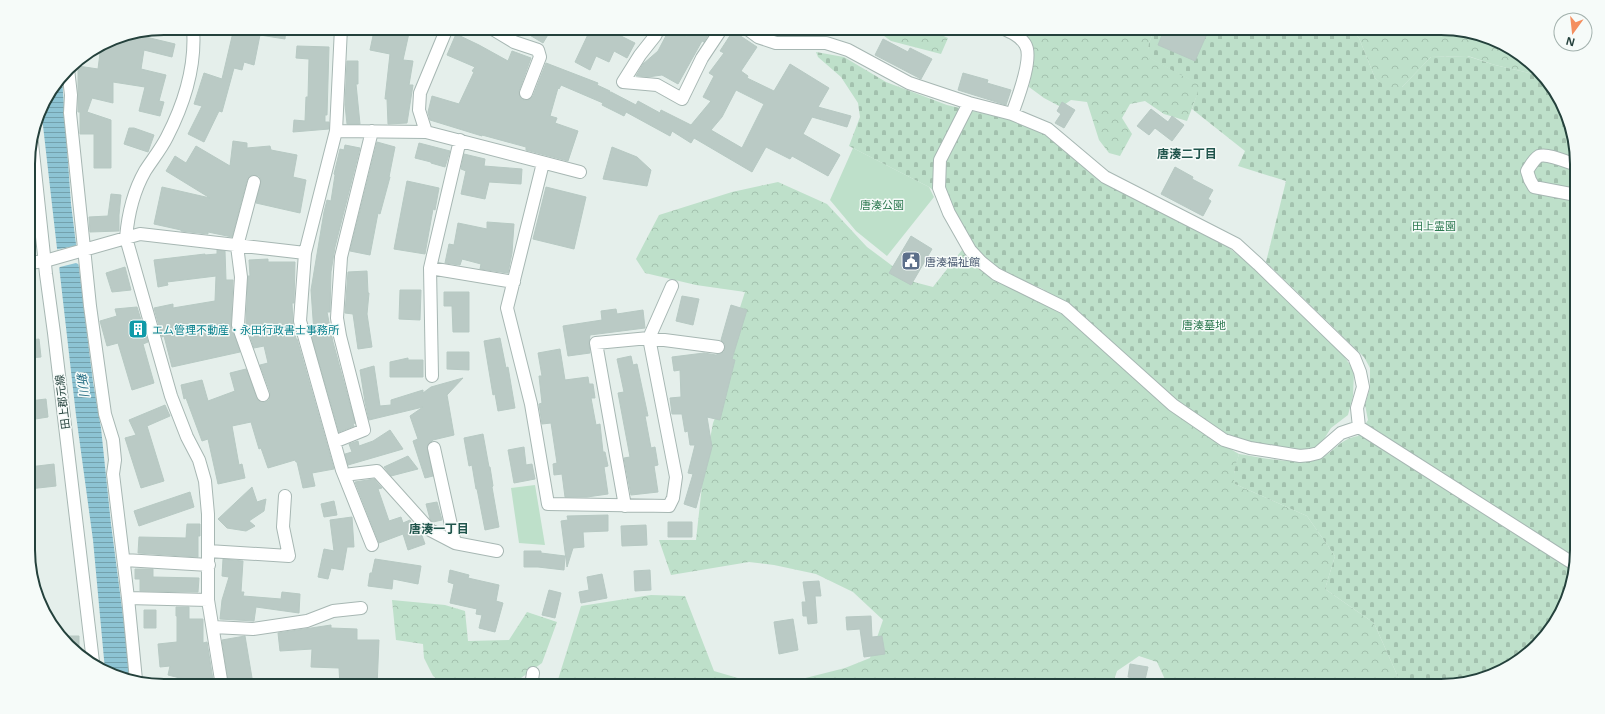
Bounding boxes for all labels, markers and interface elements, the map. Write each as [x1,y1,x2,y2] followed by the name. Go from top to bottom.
[1553,12,1593,52] north arrow
[1564,34,1577,51] text: N
[1157,145,1217,162] district label: 唐湊二丁目
[860,197,904,212] park label: 唐湊公園
[1412,218,1456,233] park label: 田上霊園
[900,250,922,272] public building icon: 唐湊福祉館
[925,254,980,269] place label: 唐湊福祉館
[1182,317,1226,332] park label: 唐湊墓地
[127,318,149,340] building icon: エム管理不動産・永田行政書士事務所
[152,322,340,337] place label: エム管理不動産・永田行政書士事務所
[73,371,93,399] water label: 新川
[51,374,73,430] street label: 田上郡元線
[409,520,469,537] district label: 唐湊一丁目

